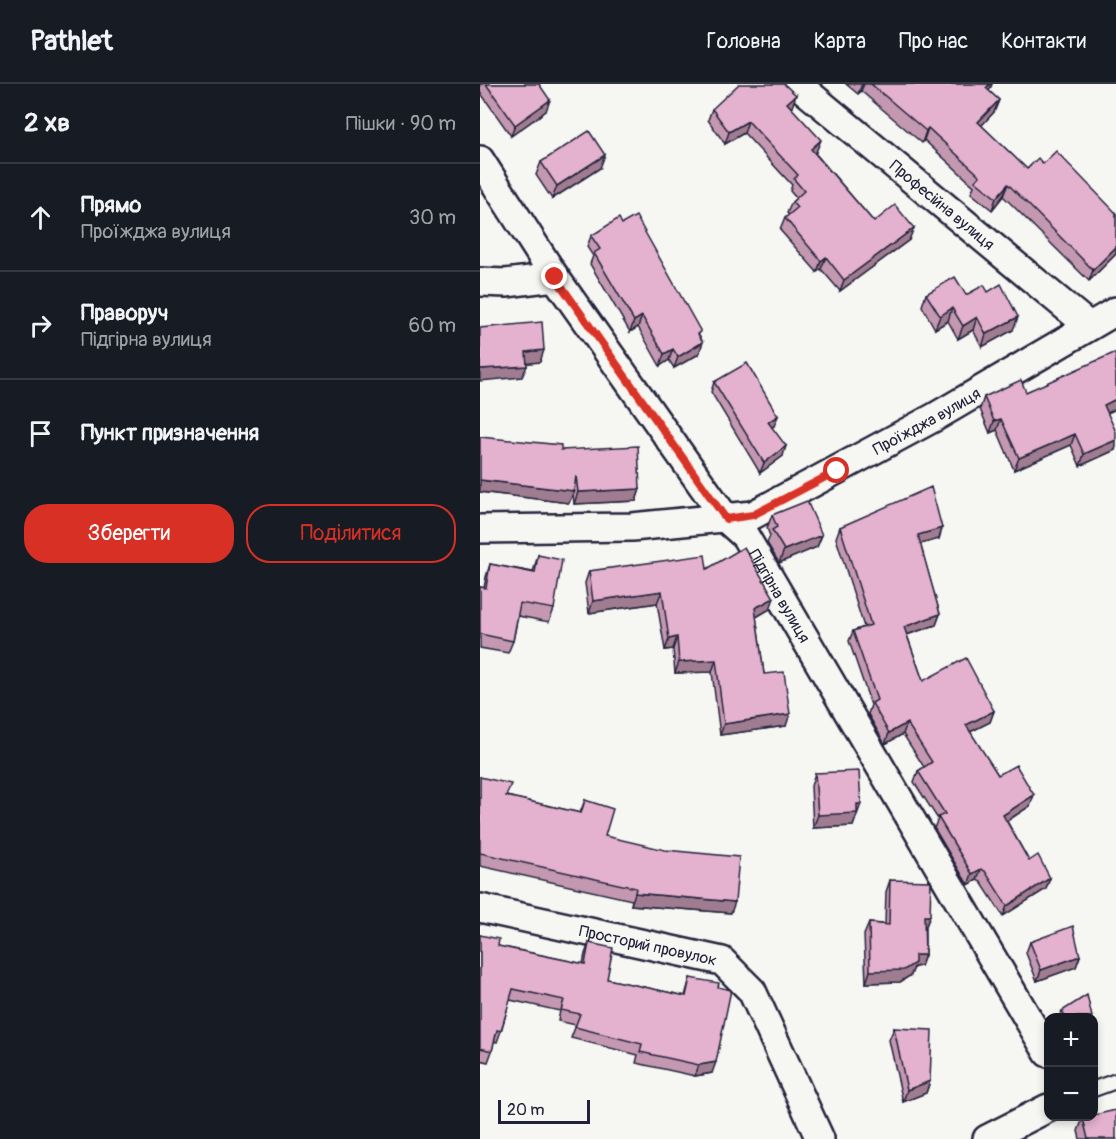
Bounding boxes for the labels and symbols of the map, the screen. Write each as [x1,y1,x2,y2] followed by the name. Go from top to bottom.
[885,156,998,255] street label: Професійна вулиця
[541,263,567,289] route end
[870,384,984,460] street label: Проїжджа вулиця
[823,457,849,483] route start
[744,546,814,646] street label: Підгірна вулиця
[577,921,719,971] street label: Просторий провулок
[498,1097,590,1124] scale bar

